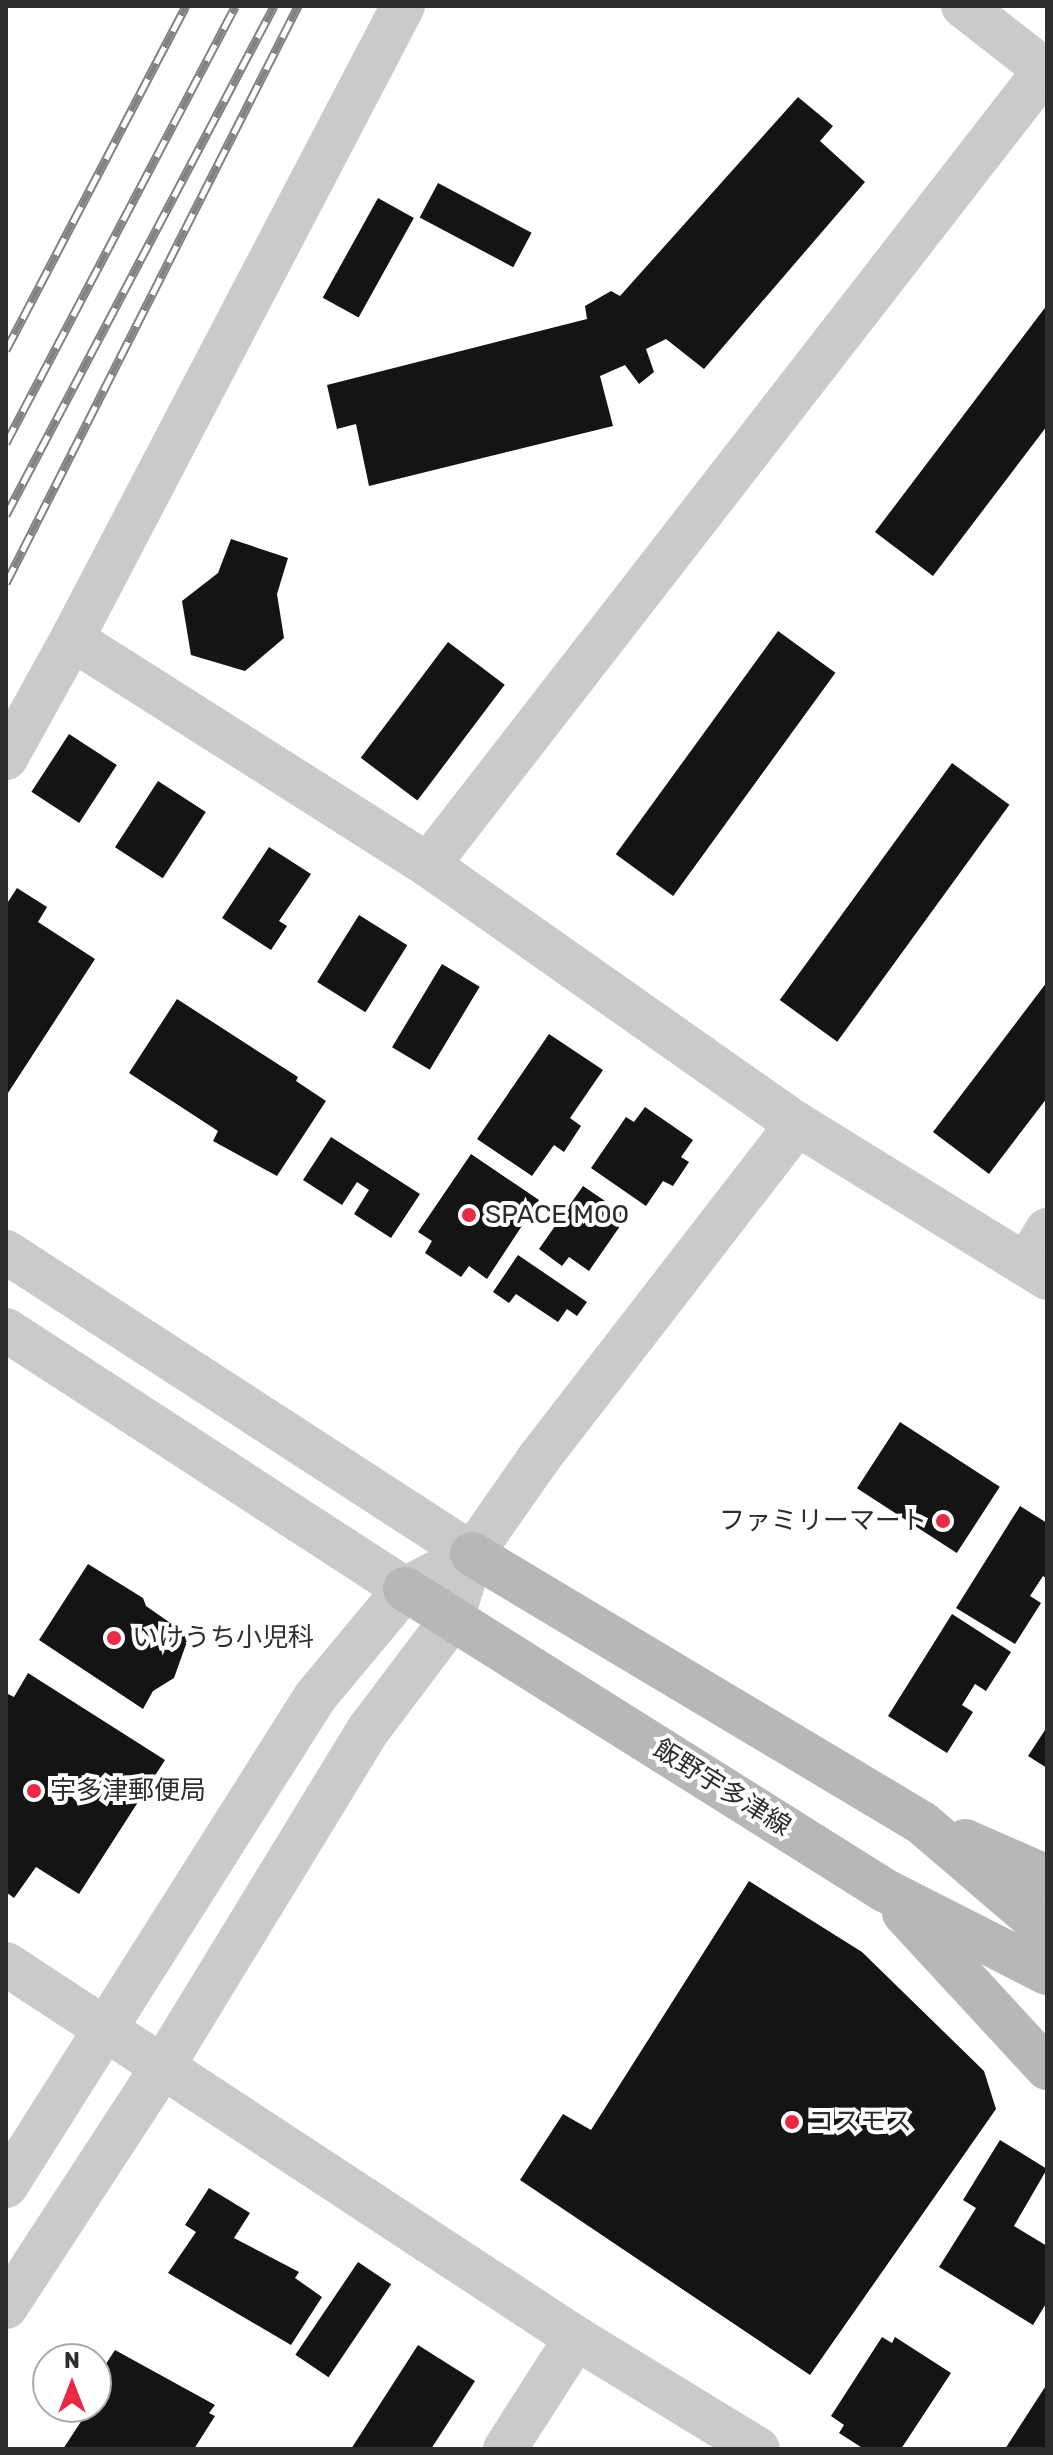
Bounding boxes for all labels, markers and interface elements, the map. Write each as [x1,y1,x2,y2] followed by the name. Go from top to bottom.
[485,1199,629,1231] place label: SPACE MOO
[460,1206,478,1224] marker: SPACE MOO
[719,1505,927,1537] place label: ファミリーマート
[934,1512,952,1530] marker: ファミリーマート
[132,1622,314,1654] place label: いけうち小児科
[103,1627,125,1649] marker: いけうち小児科
[648,1733,796,1843] street label: 飯野宇多津線
[50,1775,206,1807] place label: 宇多津郵便局
[25,1782,43,1800] marker: 宇多津郵便局
[808,2106,912,2138] place label: コスモス
[783,2113,801,2131] marker: コスモス
[32,2343,112,2423] north arrow
[64,2347,80,2374] text: N

